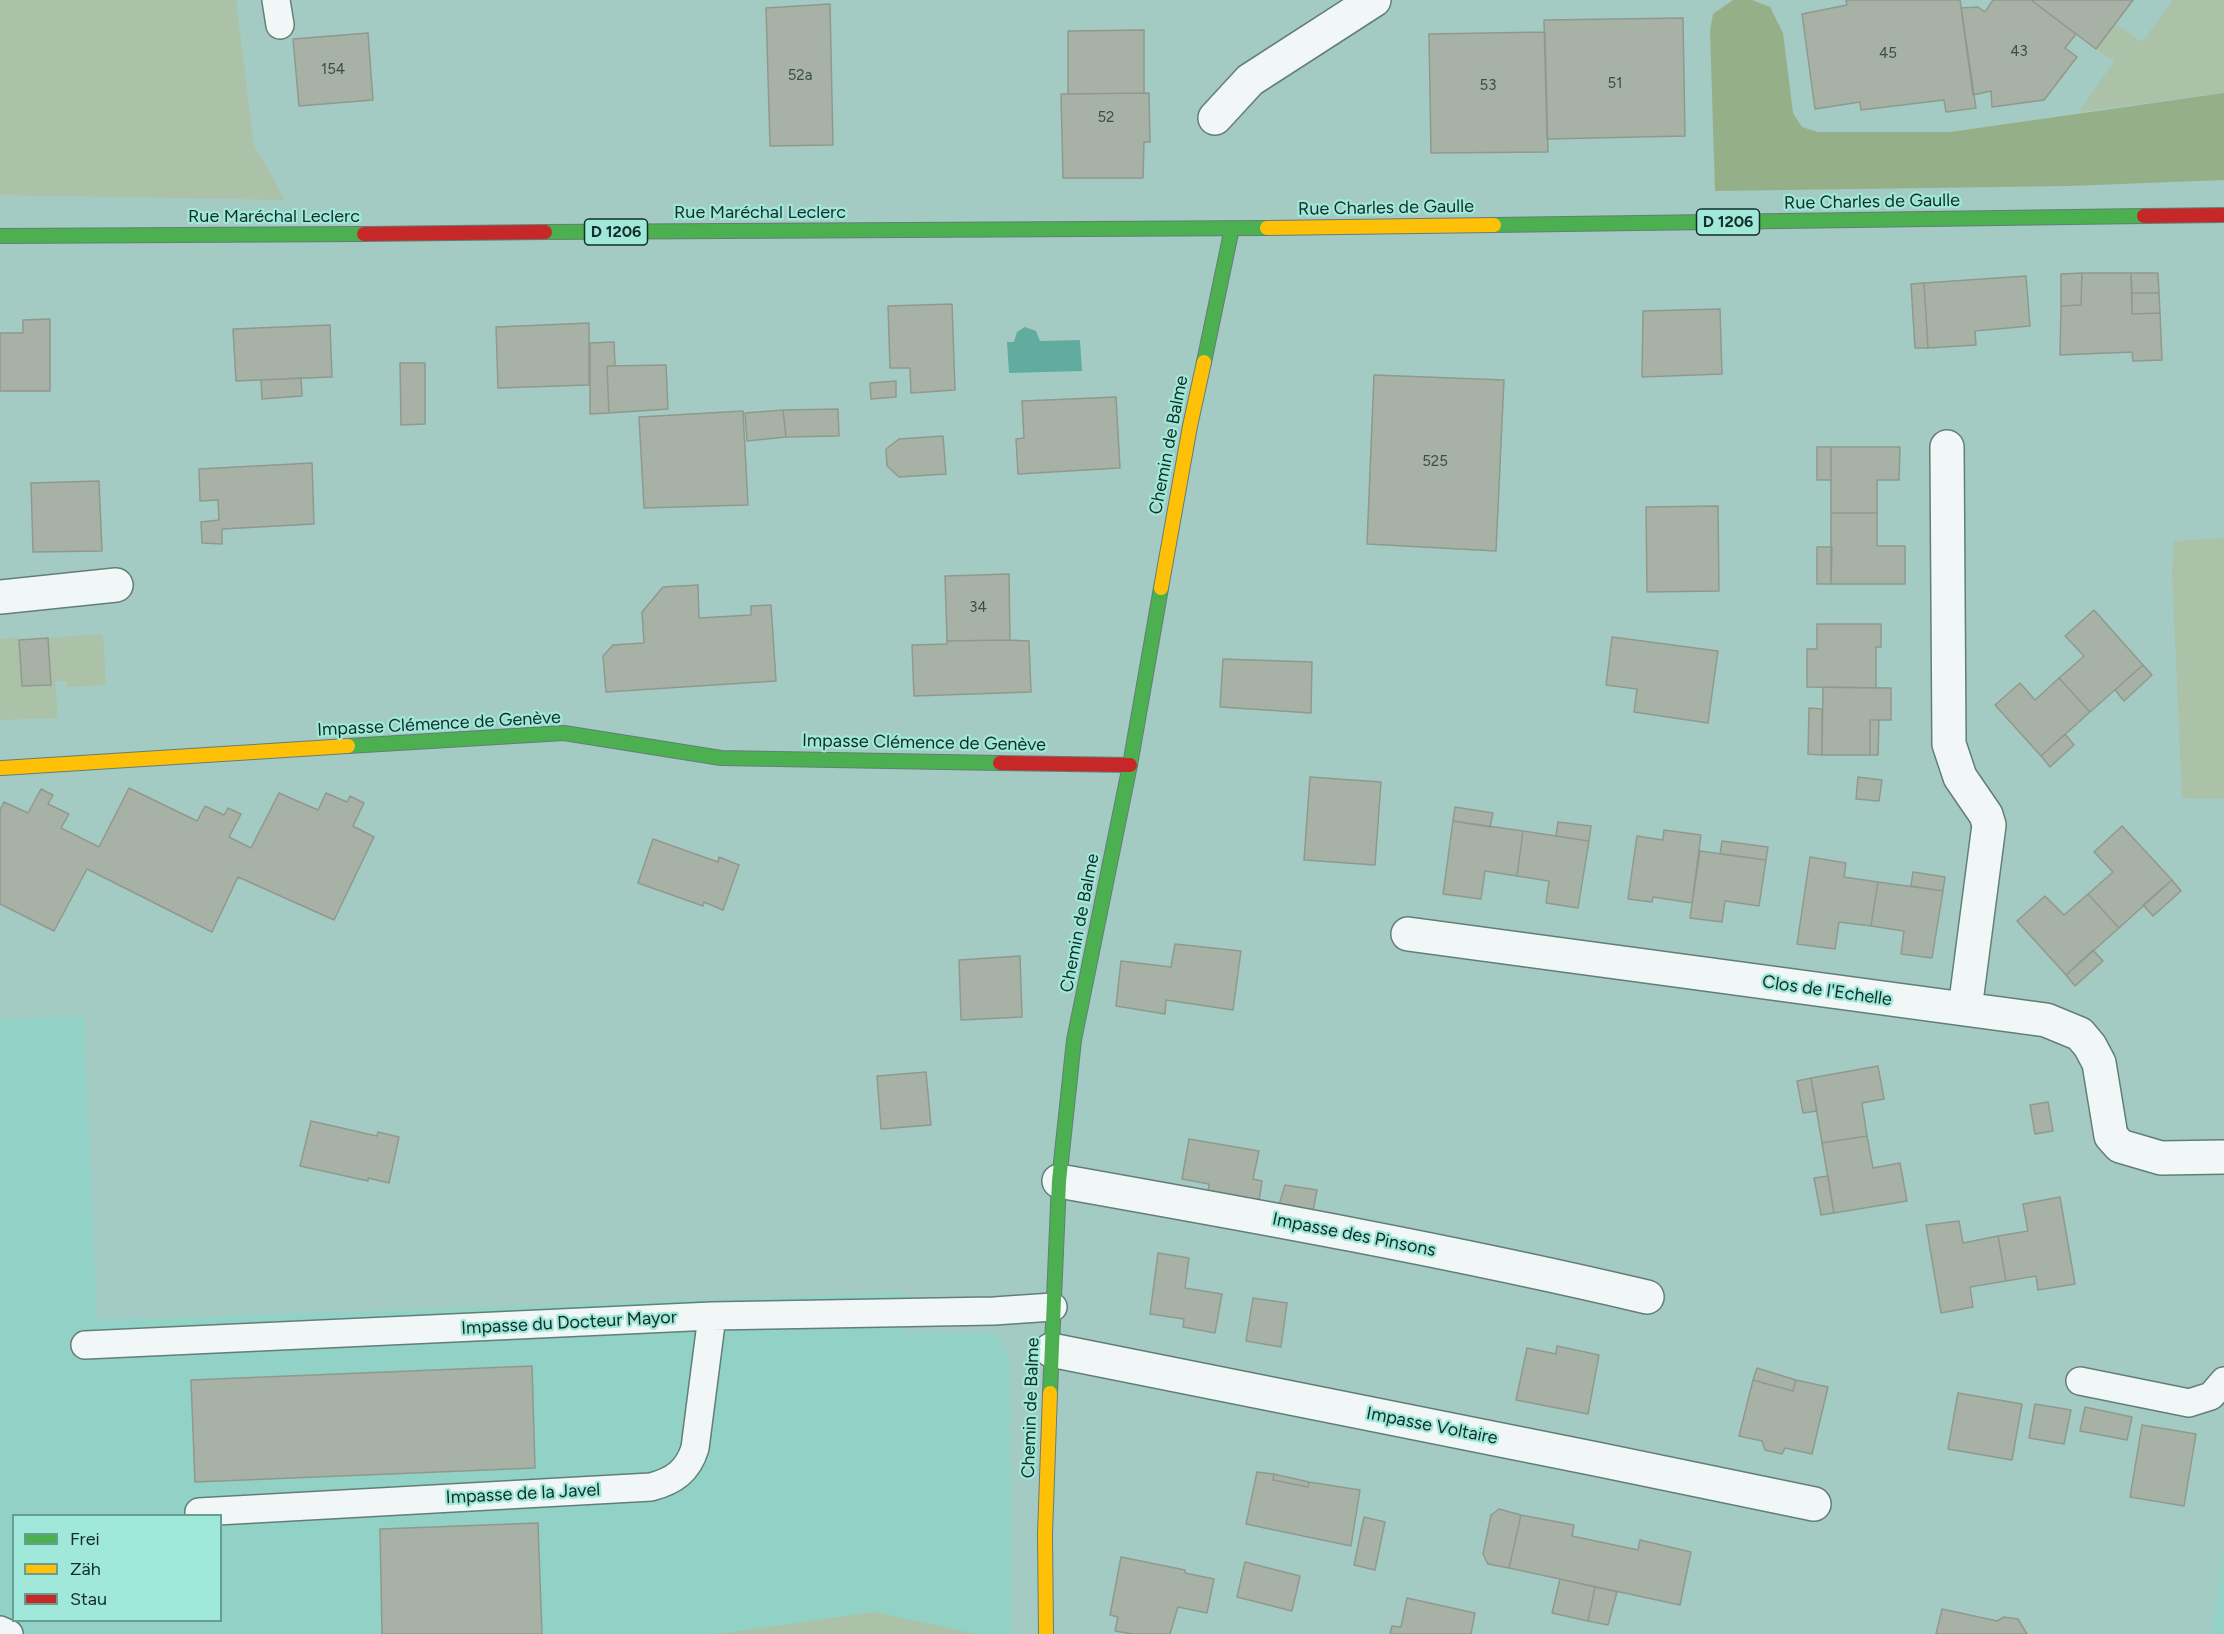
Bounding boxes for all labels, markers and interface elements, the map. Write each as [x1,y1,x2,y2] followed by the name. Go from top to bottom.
[2010,43,2028,61] house number: 43
[1879,45,1897,63] house number: 45
[321,61,345,79] house number: 154
[788,67,812,85] house number: 52a
[1608,75,1622,93] house number: 51
[1480,77,1496,95] house number: 53
[1097,109,1115,127] house number: 52
[1784,190,1960,214] street label: Rue Charles de Gaulle
[1298,196,1474,220] street label: Rue Charles de Gaulle
[674,202,846,224] street label: Rue Maréchal Leclerc
[188,206,360,228] street label: Rue Maréchal Leclerc
[1696,209,1760,235] road number: D 1206
[584,219,648,245] road number: D 1206
[1145,374,1193,516] street label: Chemin de Balme
[1422,453,1448,471] house number: 525
[969,599,987,617] house number: 34
[317,707,561,741] street label: Impasse Clémence de Genève
[802,730,1046,756] street label: Impasse Clémence de Genève
[1056,852,1104,994] street label: Chemin de Balme
[1761,971,1893,1011] street label: Clos de l'Echelle
[1270,1209,1438,1261] street label: Impasse des Pinsons
[461,1307,677,1339] street label: Impasse du Docteur Mayor
[1018,1337,1044,1479] street label: Chemin de Balme
[1365,1403,1499,1449] street label: Impasse Voltaire
[445,1479,601,1509] street label: Impasse de la Javel
[12,1514,222,1622] legend
[70,1528,100,1550] text: Frei
[70,1558,101,1580] text: Zäh
[70,1588,107,1610] text: Stau

